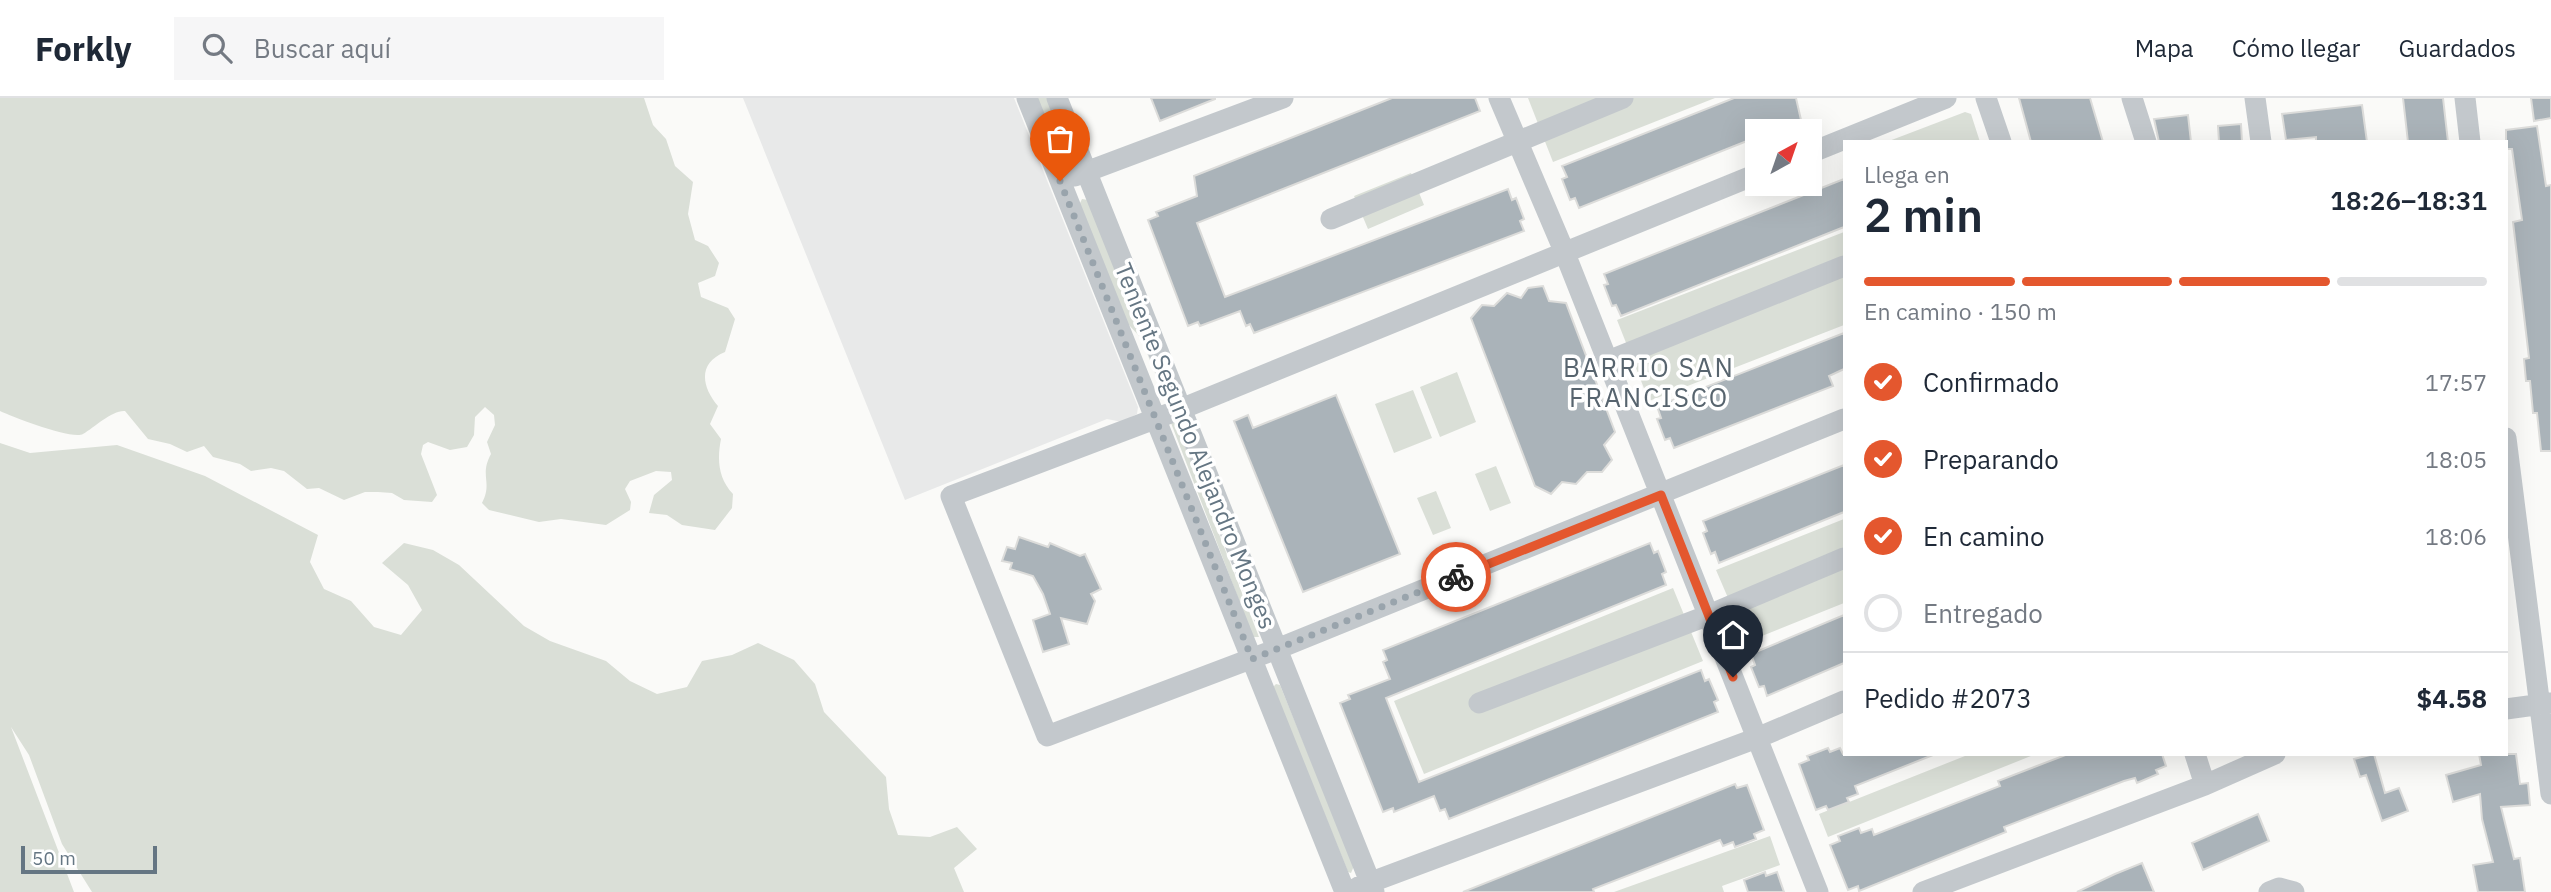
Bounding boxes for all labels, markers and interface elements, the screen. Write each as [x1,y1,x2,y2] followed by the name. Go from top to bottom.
[174,17,664,80] search box
[35,27,132,70] text: Forkly
[198,29,236,67] icon: search
[254,31,391,65] text: Buscar aquí
[2135,32,2194,64] text: Mapa
[2232,32,2360,64] text: Cómo llegar
[2398,32,2516,64] text: Guardados
[1030,109,1090,181] pin
[1745,119,1822,196] north arrow
[1745,119,1822,196] map controls
[1041,120,1079,158] icon: bag
[1864,159,1950,189] text: Llega en
[2330,183,2487,217] text: 18:26–18:31
[1864,185,1983,245] text: 2 min
[1108,258,1284,633] street label: Teniente Segundo Alejandro Monges
[1864,296,2057,326] text: En camino · 150 m
[1563,350,1735,414] district label: BARRIO SAN FRANCISCO
[1864,363,1902,401] icon: check
[1923,365,2059,399] text: Confirmado
[2425,367,2487,397] text: 17:57
[1864,440,1902,478] icon: check
[1923,442,2059,476] text: Preparando
[2425,444,2487,474] text: 18:05
[1864,517,1902,555] icon: check
[1923,519,2045,553] text: En camino
[2425,521,2487,551] text: 18:06
[1421,542,1491,612] courier
[1437,558,1475,596] icon: bike
[1923,596,2043,630] text: Entregado
[1703,605,1763,677] pin
[1714,616,1752,654] icon: home
[1864,681,2032,715] text: Pedido #2073
[2417,681,2487,715] text: $4.58
[21,843,158,875] scale bar
[32,846,76,870] text: 50 m

